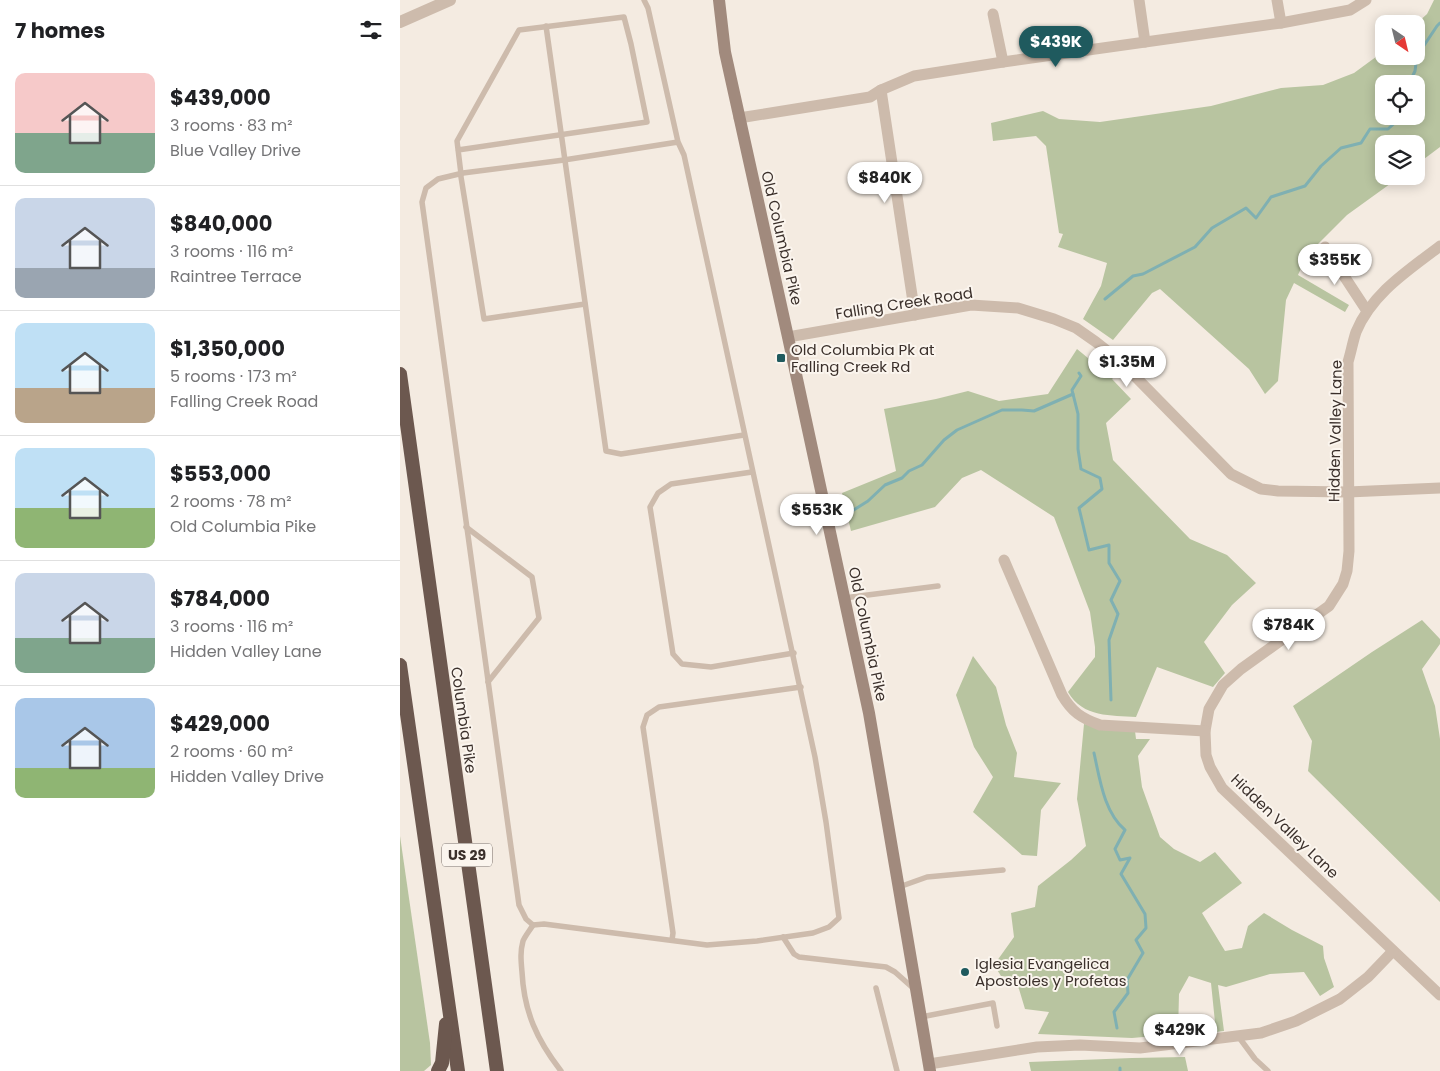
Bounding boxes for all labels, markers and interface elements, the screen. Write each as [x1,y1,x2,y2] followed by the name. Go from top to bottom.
[1375,15,1425,65] north arrow
[1375,15,1425,185] map controls
[15,16,105,45] text: 7 homes
[357,16,385,44] icon: filters
[1021,26,1091,68] pin: $439K
[1030,30,1082,53] text: $439K
[1375,75,1425,125] button: locate
[170,83,271,112] text: $439,000
[55,93,115,153] icon: home
[170,114,292,137] text: 3 rooms · 83 m²
[1375,135,1425,185] button: layers
[170,139,301,162] text: Blue Valley Drive
[850,162,920,204] pin: $840K
[858,166,912,189] text: $840K
[756,169,808,307] street label: Old Columbia Pike
[170,209,272,238] text: $840,000
[55,218,115,278] icon: home
[170,240,293,263] text: 3 rooms · 116 m²
[1300,244,1370,286] pin: $355K
[1309,248,1361,271] text: $355K
[170,265,302,288] text: Raintree Terrace
[834,282,974,324] street label: Falling Creek Road
[170,334,285,363] text: $1,350,000
[791,339,935,377] place label: Old Columbia Pk at Falling Creek Rd
[55,343,115,403] icon: home
[1086,346,1168,388] pin: $1.35M
[1099,350,1155,373] text: $1.35M
[775,352,787,364] marker: Old Columbia Pk at Falling Creek Rd
[1323,360,1347,502] street label: Hidden Valley Lane
[170,365,297,388] text: 5 rooms · 173 m²
[170,390,318,413] text: Falling Creek Road
[170,459,271,488] text: $553,000
[55,468,115,528] icon: home
[170,490,292,513] text: 2 rooms · 78 m²
[782,494,852,536] pin: $553K
[791,498,843,521] text: $553K
[170,515,316,538] text: Old Columbia Pike
[843,565,893,703] street label: Old Columbia Pike
[170,584,270,613] text: $784,000
[55,593,115,653] icon: home
[1254,608,1324,651] pin: $784K
[1263,613,1315,636] text: $784K
[170,615,293,638] text: 3 rooms · 116 m²
[170,640,322,663] text: Hidden Valley Lane
[446,665,482,775] street label: Columbia Pike
[170,709,270,738] text: $429,000
[55,718,115,778] icon: home
[170,740,293,763] text: 2 rooms · 60 m²
[170,765,324,788] text: Hidden Valley Drive
[1227,769,1343,883] street label: Hidden Valley Lane
[442,844,492,866] road number: US 29
[975,953,1127,991] place label: Iglesia Evangelica Apostoles y Profetas
[959,966,971,978] marker: Iglesia Evangelica Apostoles y Profetas
[1145,1014,1215,1056] pin: $429K
[1154,1018,1206,1041] text: $429K

